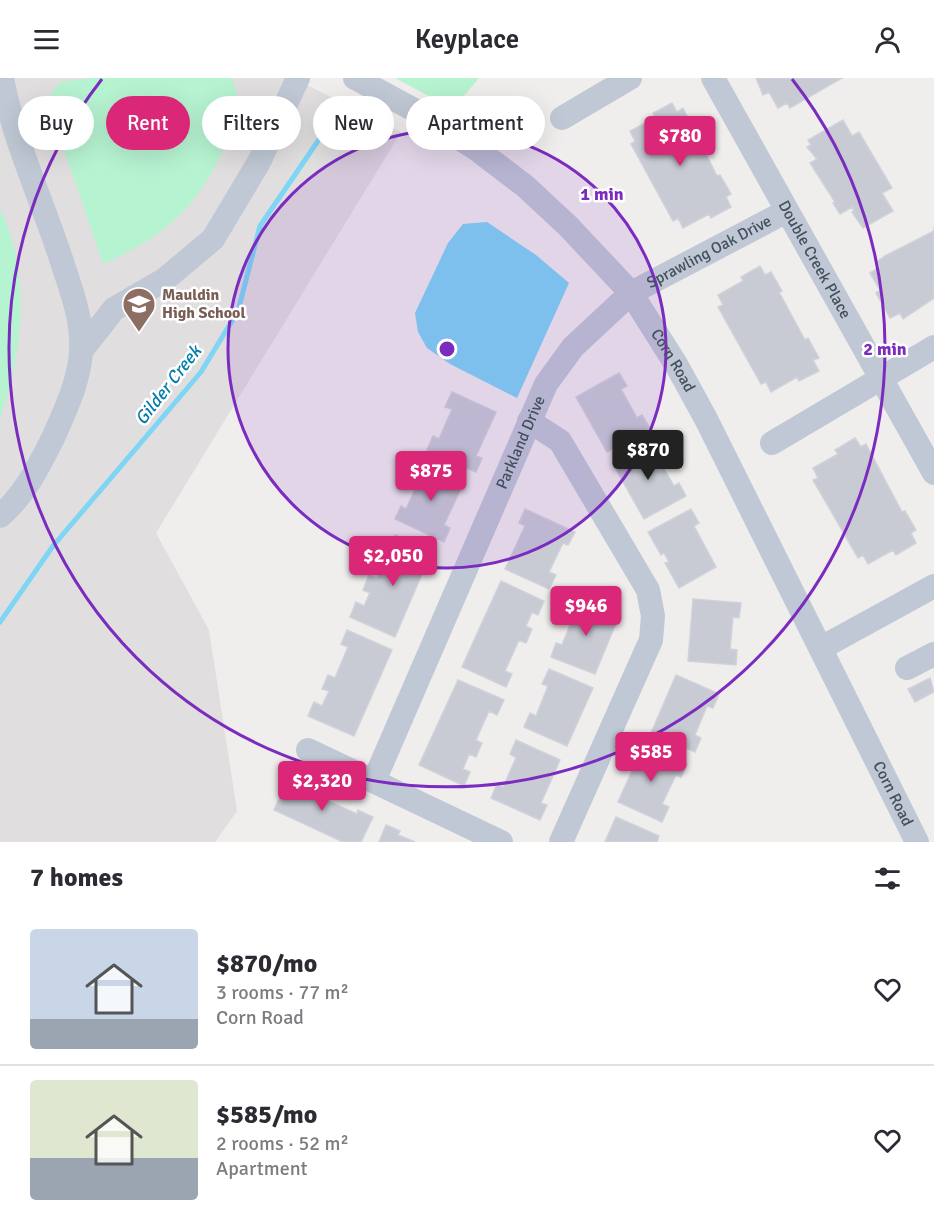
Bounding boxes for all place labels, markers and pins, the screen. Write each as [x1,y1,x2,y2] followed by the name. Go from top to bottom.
[644,116,716,167] pin: $780
[162,285,245,323] place label: Mauldin High School
[121,286,157,333] school or university icon: Mauldin High School
[437,339,457,359] centre of rings
[612,430,684,481] pin: $870
[395,451,467,502] pin: $875
[344,536,442,587] pin: $2,050
[550,586,622,637] pin: $946
[615,732,687,783] pin: $585
[273,761,371,812] pin: $2,320

